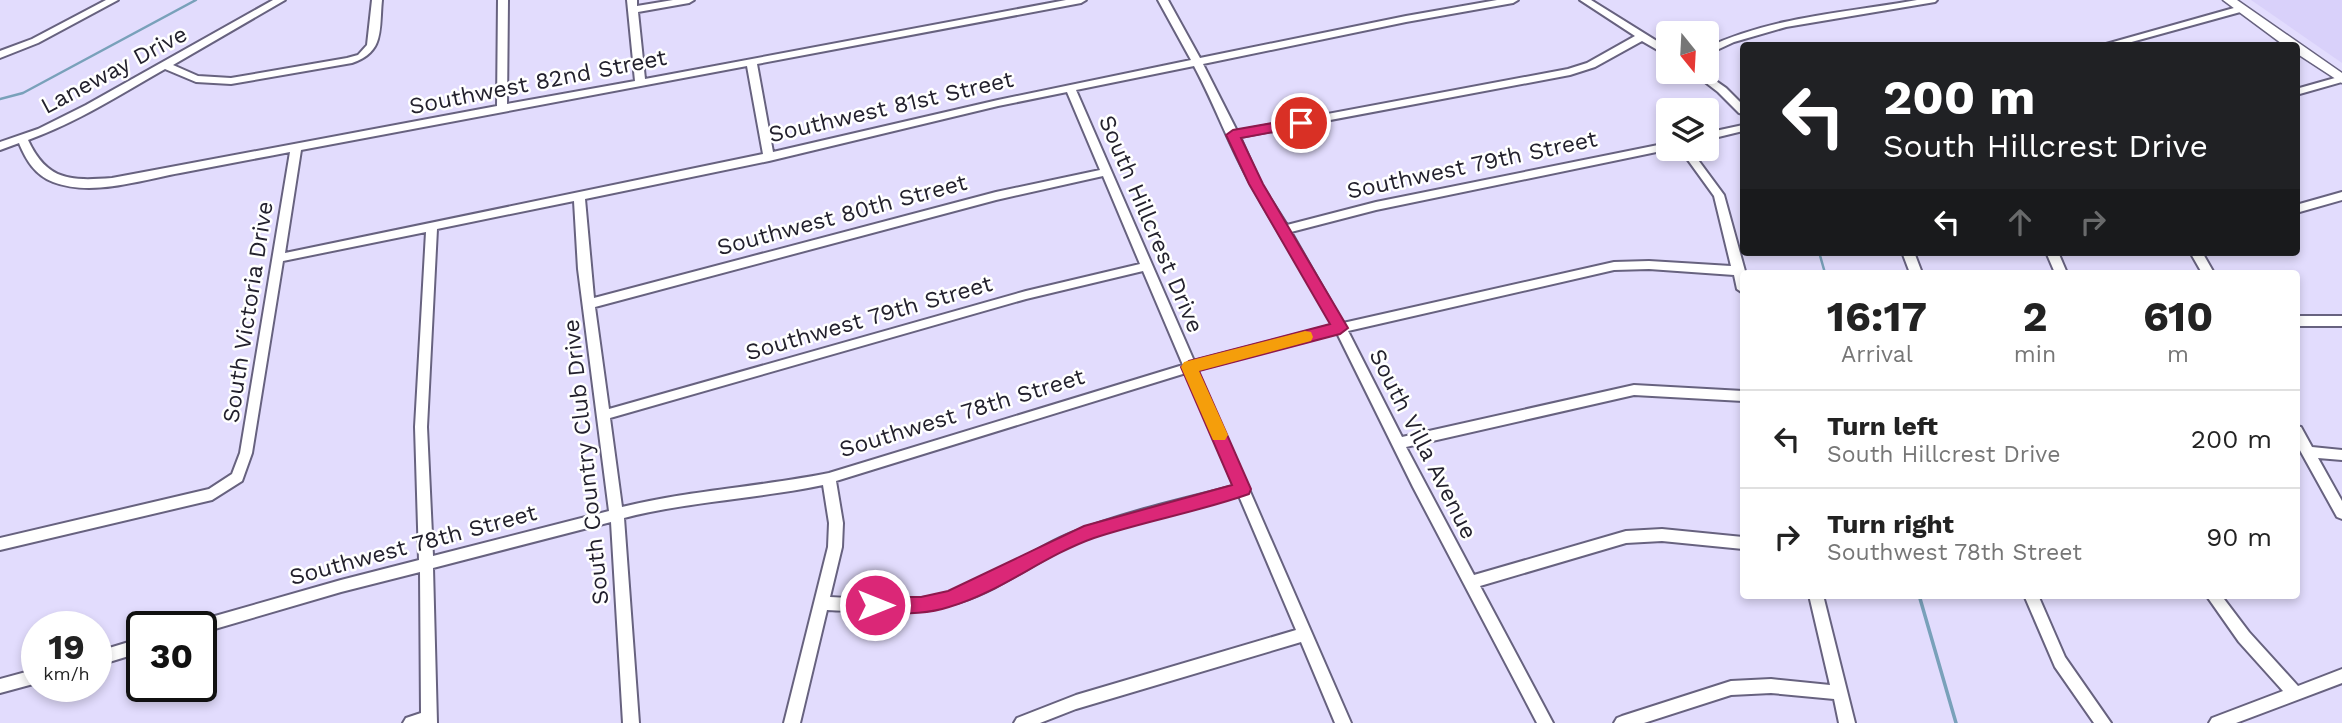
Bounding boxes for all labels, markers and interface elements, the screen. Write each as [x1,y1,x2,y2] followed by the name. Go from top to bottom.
[36,20,192,120] street label: Laneway Drive
[1656,21,1718,84] north arrow
[1656,21,1719,161] map controls
[407,44,669,120] street label: Southwest 82nd Street
[766,66,1016,148] street label: Southwest 81st Street
[1883,68,2035,126] text: 200 m
[1768,70,1859,161] icon: left
[1271,93,1331,153] pin
[1656,98,1719,161] button: layers
[1282,104,1320,142] icon: arrive
[1093,111,1209,337] street label: South Hillcrest Drive
[1344,125,1600,205] street label: Southwest 79th Street
[1883,127,2208,165] text: South Hillcrest Drive
[714,169,970,261] street label: Southwest 80th Street
[217,199,279,425] street label: South Victoria Drive
[1928,203,1966,241] icon: left
[2001,203,2039,241] icon: ahead
[2074,203,2112,241] icon: right
[743,270,996,366] street label: Southwest 79th Street
[1827,292,1927,341] text: 16:17
[2022,292,2048,341] text: 2
[2143,292,2213,341] text: 610
[558,318,614,606] street label: South Country Club Drive
[1841,341,1913,368] text: Arrival
[2014,341,2056,368] text: min
[2167,341,2189,368] text: m
[1363,345,1483,543] street label: South Villa Avenue
[836,363,1088,463] street label: Southwest 78th Street
[1827,411,1938,441] text: Turn left
[1768,420,1806,458] icon: left
[2191,424,2272,454] text: 200 m
[1827,441,2061,468] text: South Hillcrest Drive
[286,499,540,591] street label: Southwest 78th Street
[1827,509,1954,539] text: Turn right
[1768,518,1806,556] icon: right
[2206,522,2272,552] text: 90 m
[1827,539,2082,566] text: Southwest 78th Street
[838,568,912,642] position arrow
[126,611,217,702] speed limit sign: 30
[48,626,85,668] text: 19
[43,663,90,684] text: km/h

